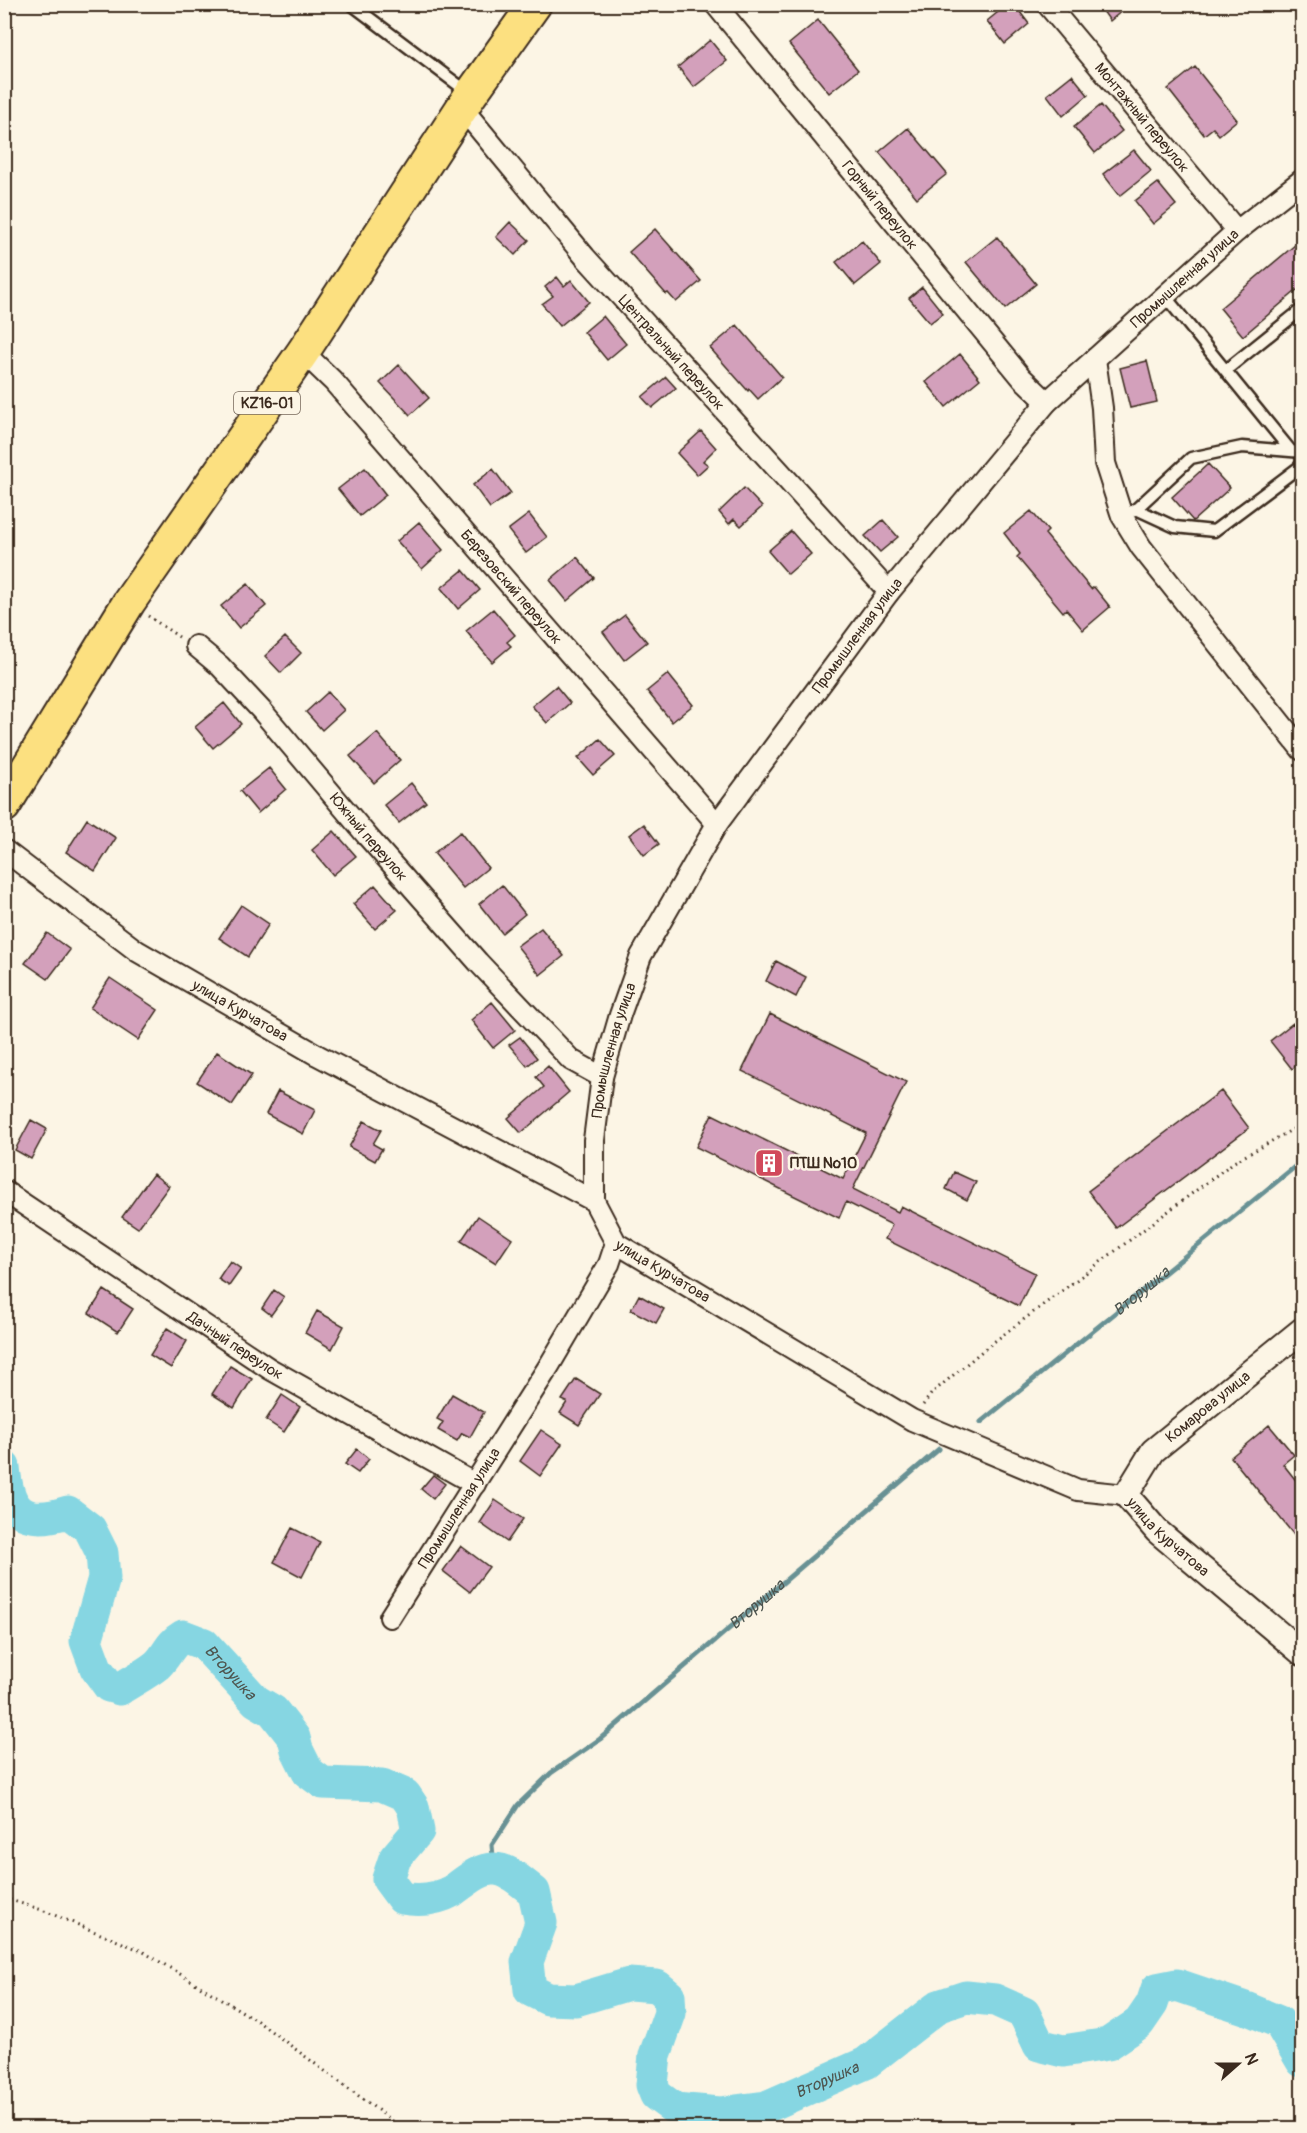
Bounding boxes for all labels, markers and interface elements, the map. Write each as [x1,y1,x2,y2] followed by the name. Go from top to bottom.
[1090,59,1194,177] street label: Монтажный переулок
[838,157,922,254] street label: Горный переулок
[1126,225,1243,332] street label: Промышленная улица
[614,291,729,414] street label: Центральный переулок
[234,392,300,414] road number: KZ16-01
[456,525,566,648] street label: Березовский переулок
[808,574,906,697] street label: Промышленная улица
[326,789,412,885] street label: Южный переулок
[188,975,291,1046] street label: улица Курчатова
[587,980,640,1119] street label: Промышленная улица
[753,1147,785,1179] building icon: ПТШ №10
[790,1154,857,1173] place label: ПТШ №10
[611,1235,714,1307] street label: улица Курчатова
[1109,1261,1175,1320] water label: Вторушка
[183,1306,287,1384] street label: Дачный переулок
[1162,1367,1254,1447] street label: Комарова улица
[414,1444,504,1572] street label: Промышленная улица
[1122,1492,1213,1580] street label: улица Курчатова
[725,1574,790,1634] water label: Вторушка
[200,1641,261,1705] water label: Вторушка
[1208,2034,1268,2094] north arrow
[1240,2050,1262,2068] text: N
[792,2057,863,2103] water label: Вторушка

